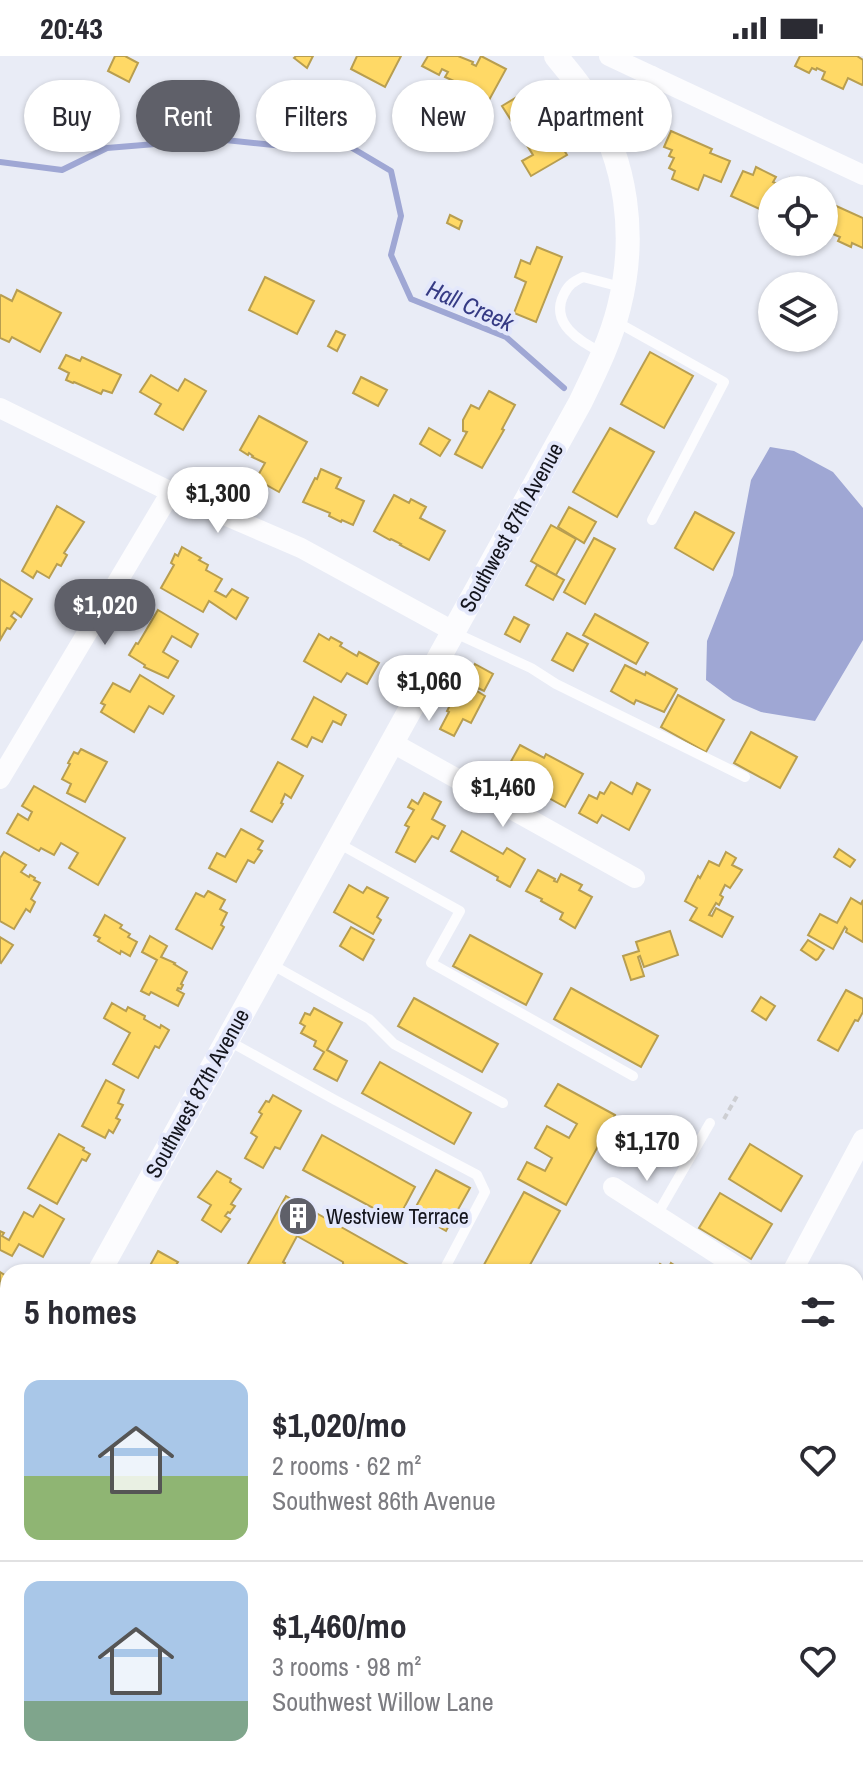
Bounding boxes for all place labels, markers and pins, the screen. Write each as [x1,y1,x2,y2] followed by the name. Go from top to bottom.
[153,467,283,535] pin: $1,300
[40,579,170,647] pin: $1,020
[364,655,494,723] pin: $1,060
[438,761,568,829] pin: $1,460
[582,1115,712,1183] pin: $1,170
[277,1195,319,1237] building icon: Westview Terrace
[326,1201,469,1231] place label: Westview Terrace

